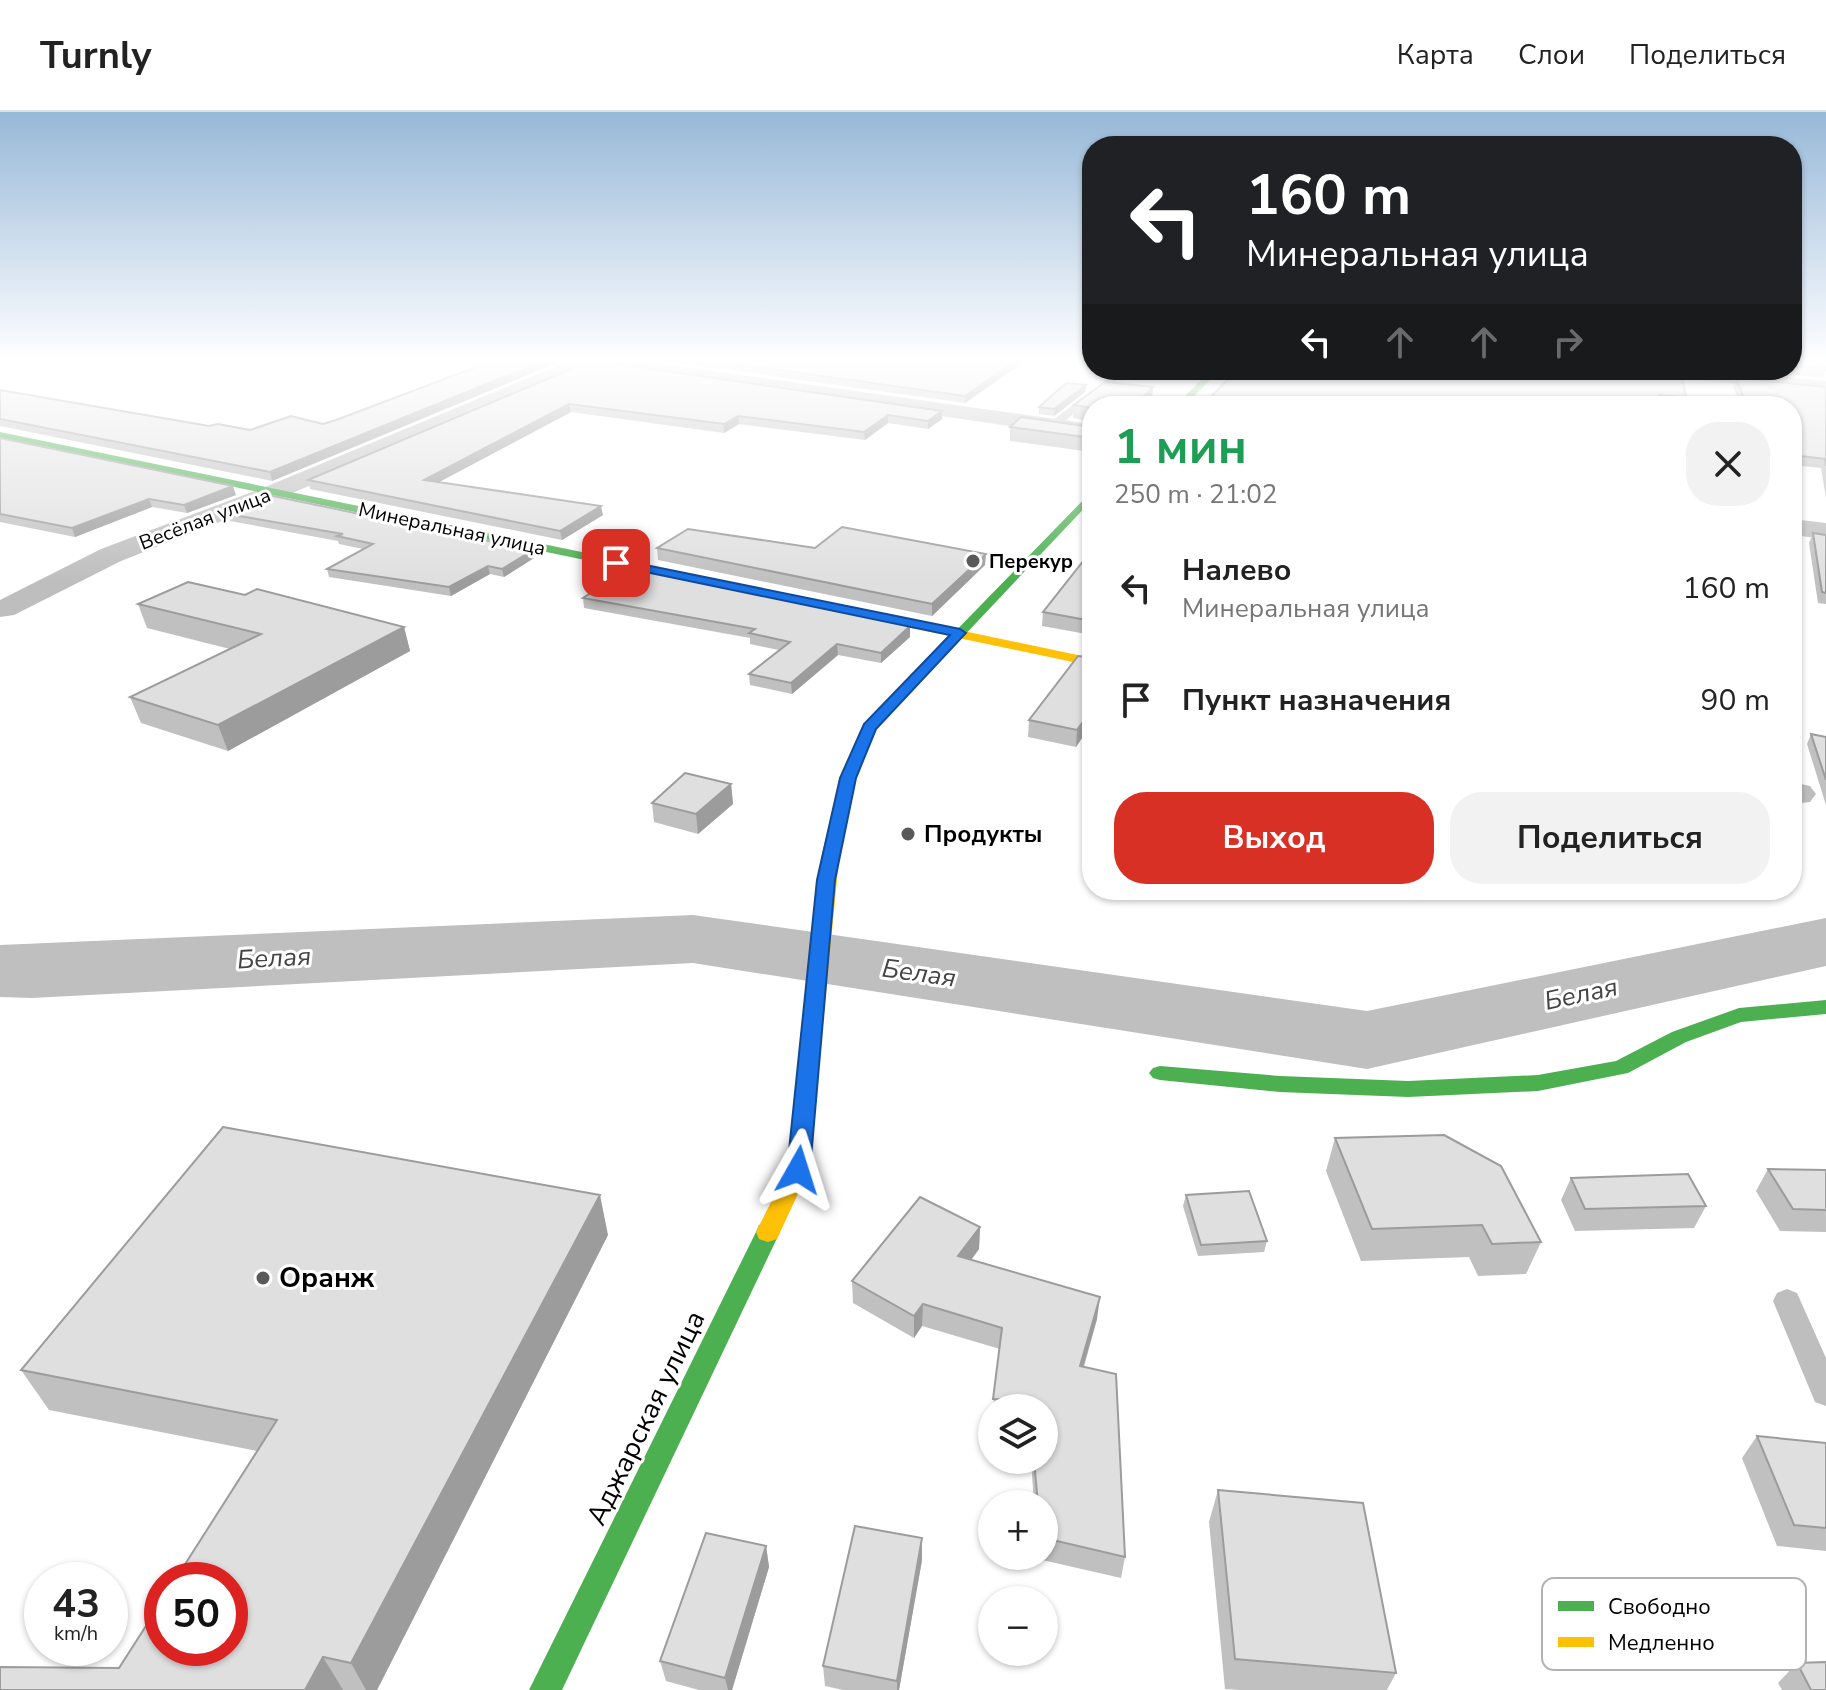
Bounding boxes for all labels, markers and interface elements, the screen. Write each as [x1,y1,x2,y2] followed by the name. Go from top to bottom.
[40,30,152,81] text: Turnly
[1397,36,1474,74] text: Карта
[1518,36,1585,74] text: Слои
[1629,36,1786,74] text: Поделиться
[1246,157,1411,234] text: 160 m
[1114,168,1218,272] icon: left
[1246,230,1589,279] text: Минеральная улица
[1294,320,1338,364] icon: left
[1378,320,1422,364] icon: ahead
[1462,320,1506,364] icon: ahead
[1546,320,1590,364] icon: right
[1114,414,1247,480] text: 1 мин
[1686,422,1770,506] button: close
[1114,477,1277,512] text: 250 m · 21:02
[135,482,275,556] street label: Весёлая улица
[356,496,548,562] street label: Минеральная улица
[582,529,650,597] pin
[594,541,638,585] icon: arrive
[989,548,1073,575] place label: Перекур
[1182,550,1291,591] text: Налево
[964,552,982,570] marker: Перекур
[1114,566,1158,610] icon: left
[1683,568,1770,609] text: 160 m
[1182,591,1430,626] text: Минеральная улица
[1114,678,1158,722] icon: arrive
[1182,680,1451,721] text: Пункт назначения
[1701,680,1770,721] text: 90 m
[1114,792,1434,884] button: Выход
[1450,792,1770,884] button: Поделиться
[924,818,1043,850] place label: Продукты
[899,825,917,843] marker: Продукты
[236,939,312,977] water label: Белая
[880,951,958,995] water label: Белая
[1541,969,1621,1019] water label: Белая
[756,1128,840,1212] position arrow
[279,1259,375,1297] place label: Оранж
[254,1269,272,1287] marker: Оранж
[578,1304,714,1532] street label: Аджарская улица
[978,1394,1058,1666] map controls
[978,1394,1058,1474] button: layers
[978,1490,1058,1570] button: +
[144,1562,248,1666] speed limit sign: 50
[52,1577,100,1631] text: 43
[1542,1578,1806,1670] legend
[978,1586,1058,1666] button: −
[1608,1592,1711,1622] text: Свободно
[54,1620,98,1647] text: km/h
[1608,1628,1715,1658] text: Медленно

